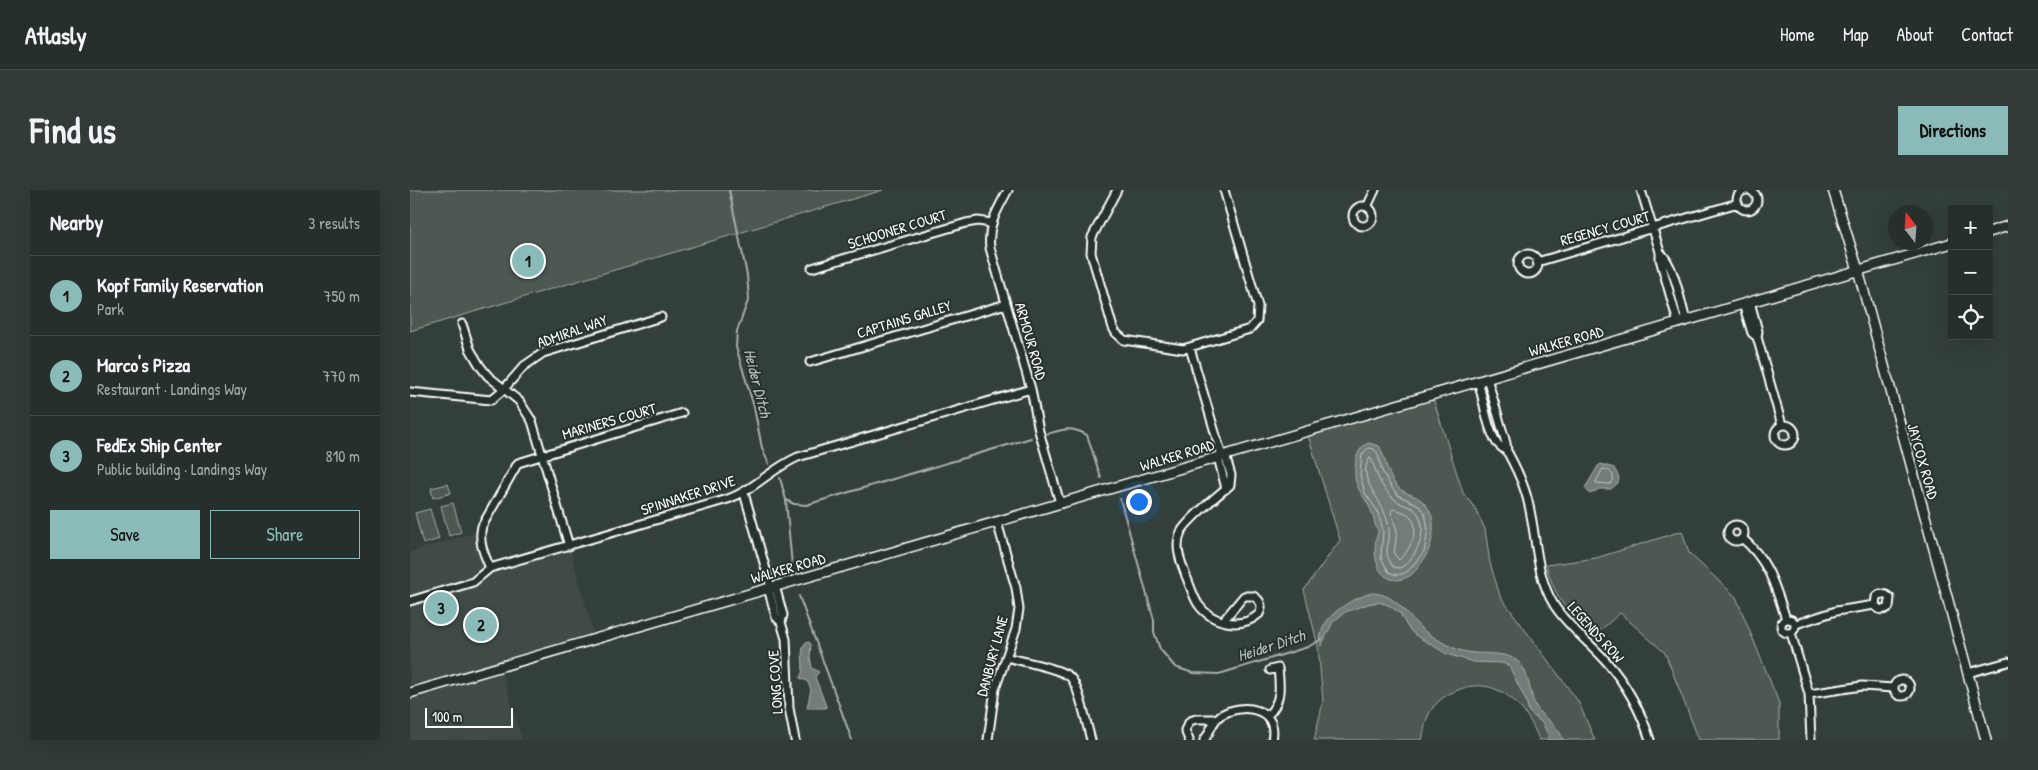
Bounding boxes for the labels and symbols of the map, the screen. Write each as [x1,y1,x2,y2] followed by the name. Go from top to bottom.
[845,204,950,254] street label: SCHOONER COURT
[1558,205,1653,251] street label: REGENCY COURT
[1888,205,1933,250] north arrow
[512,242,544,280] pin: 1
[854,295,954,343] street label: CAPTAINS GALLEY
[1010,300,1052,383] street label: ARMOUR ROAD
[534,309,610,353] street label: ADMIRAL WAY
[1526,320,1606,362] street label: WALKER ROAD
[739,347,777,421] water label: Heider Ditch
[559,397,659,444] street label: MARINERS COURT
[1902,421,1944,502] street label: JAYCOX ROAD
[1137,434,1217,476] street label: WALKER ROAD
[638,470,738,520] street label: SPINNAKER DRIVE
[1126,489,1152,515] your location
[748,547,828,589] street label: WALKER ROAD
[425,589,457,627] pin: 3
[1563,597,1630,668] street label: LEGENDS ROW
[465,606,497,644] pin: 2
[971,613,1013,699] street label: DANBURY LANE
[1235,623,1309,666] water label: Heider Ditch
[762,649,788,715] street label: LONG COVE
[425,705,512,728] scale bar

